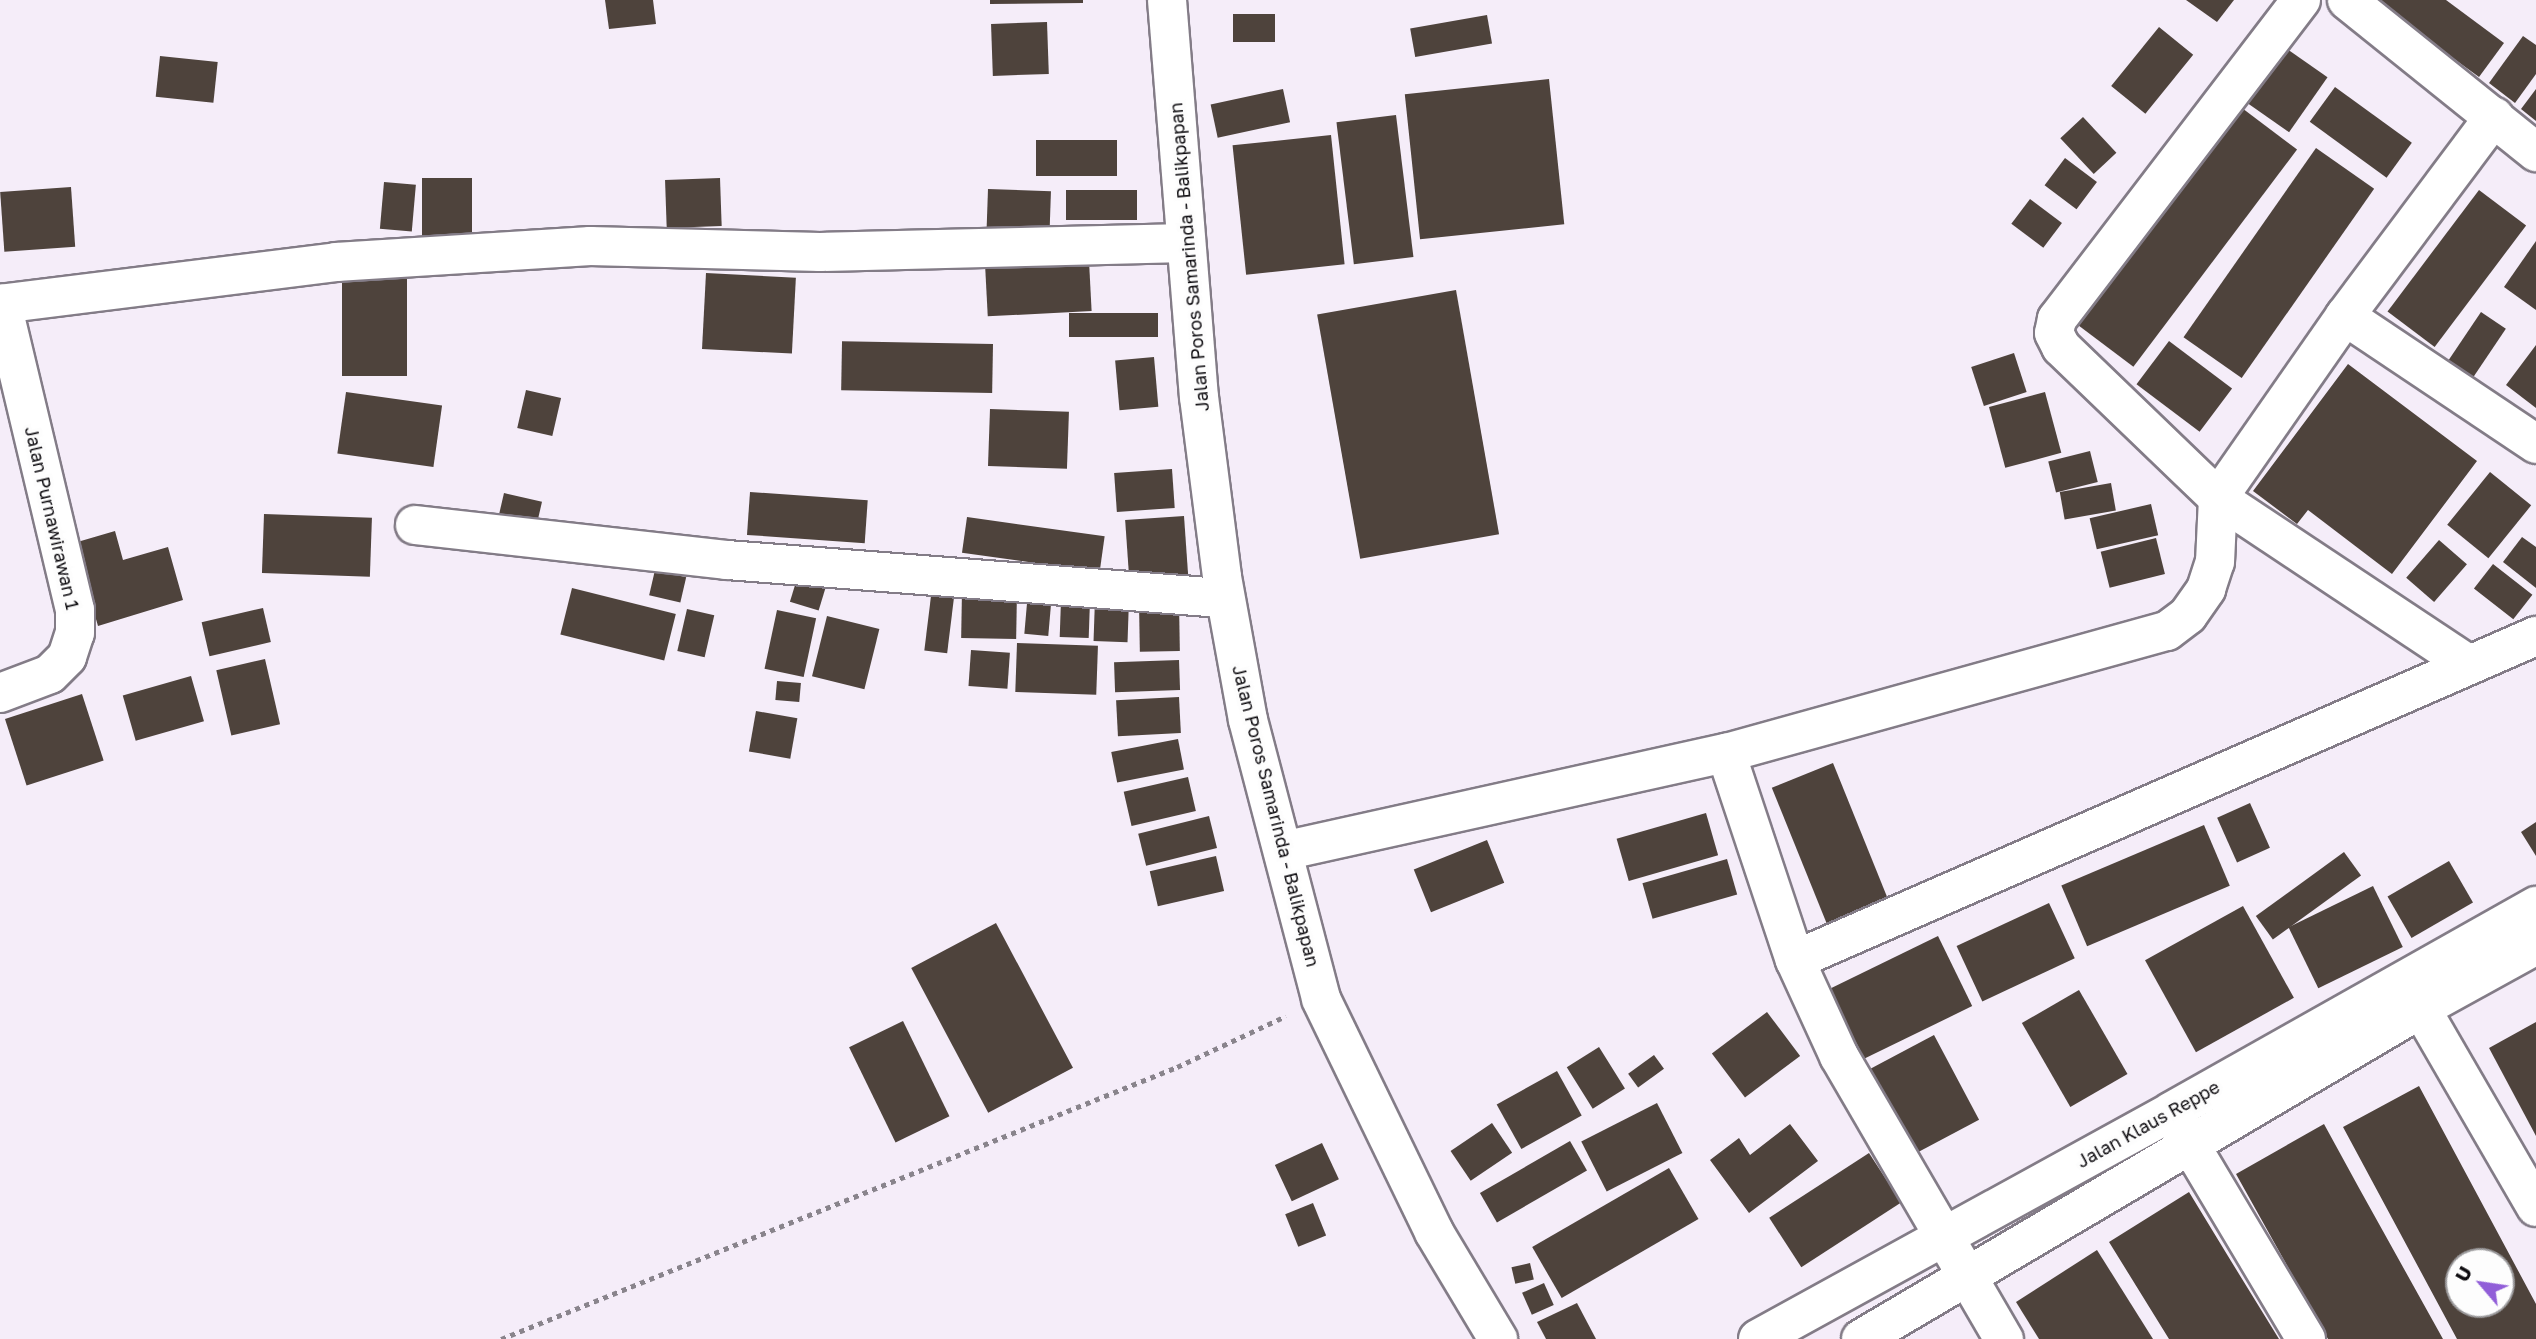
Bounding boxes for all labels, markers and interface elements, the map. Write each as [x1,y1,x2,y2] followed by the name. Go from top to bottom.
[1165,102,1213,412] street label: Jalan Poros Samarinda - Balikpapan
[20,424,84,612] street label: Jalan Purnawirawan 1
[1228,663,1324,969] street label: Jalan Poros Samarinda - Balikpapan
[2073,1076,2223,1172] street label: Jalan Klaus Reppe
[2445,1248,2515,1318] north arrow
[2450,1262,2476,1285] text: U

